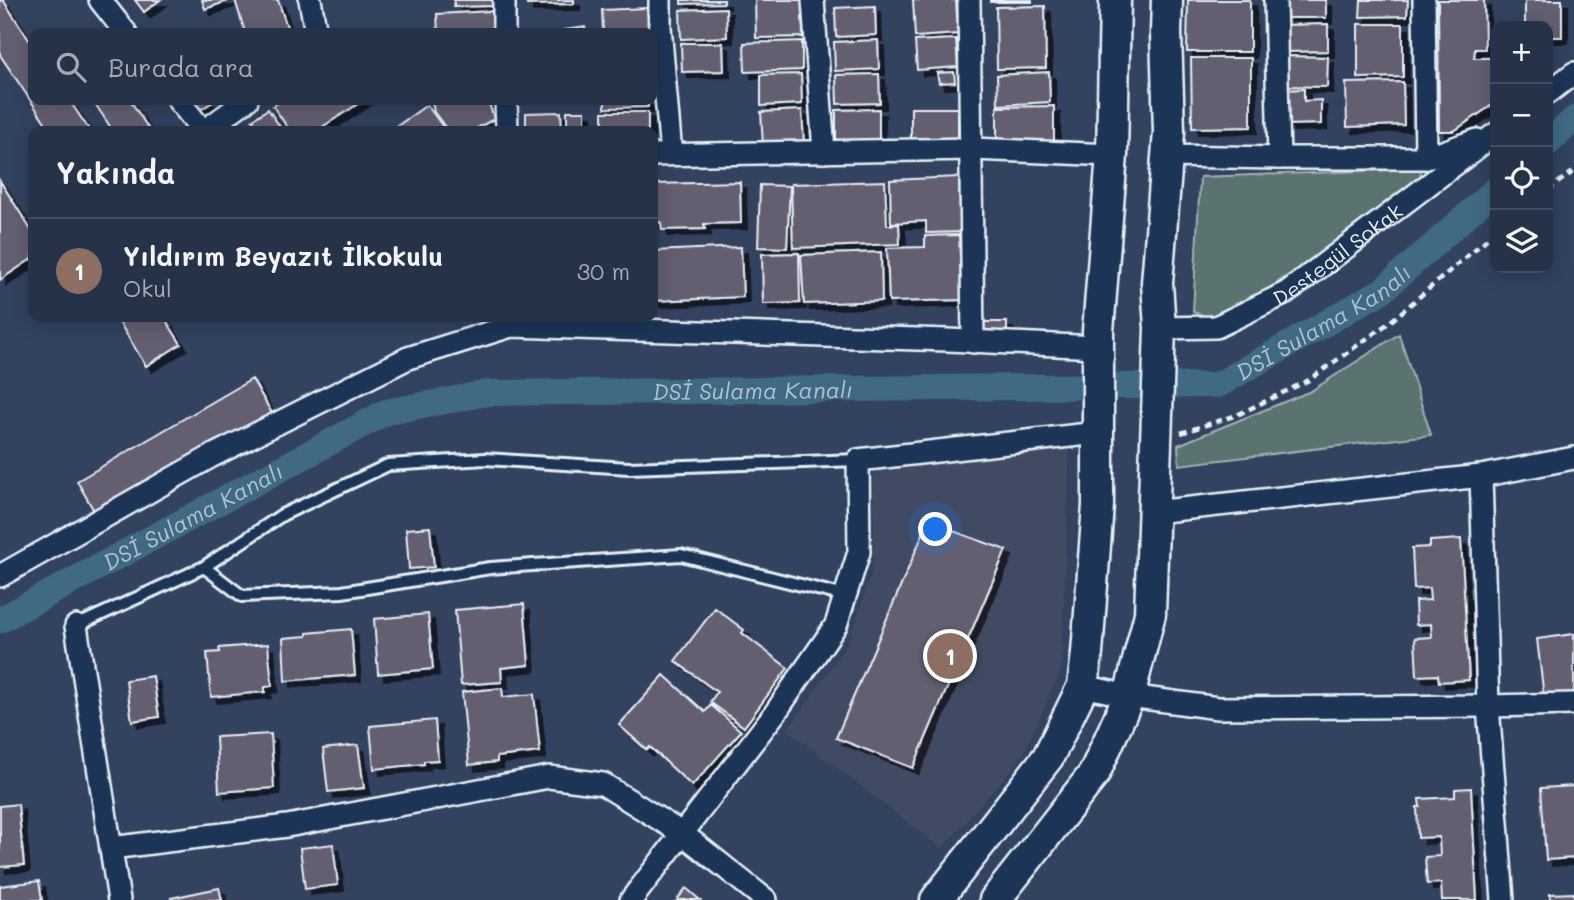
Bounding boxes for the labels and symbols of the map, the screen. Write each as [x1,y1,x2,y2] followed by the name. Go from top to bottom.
[1268,196,1407,311] street label: Destegül Sokak
[1230,257,1417,387] water label: DSİ Sulama Kanalı
[652,374,853,406] water label: DSİ Sulama Kanalı
[97,455,288,577] water label: DSİ Sulama Kanalı
[918,512,952,546] your location
[927,630,973,682] pin: 1

